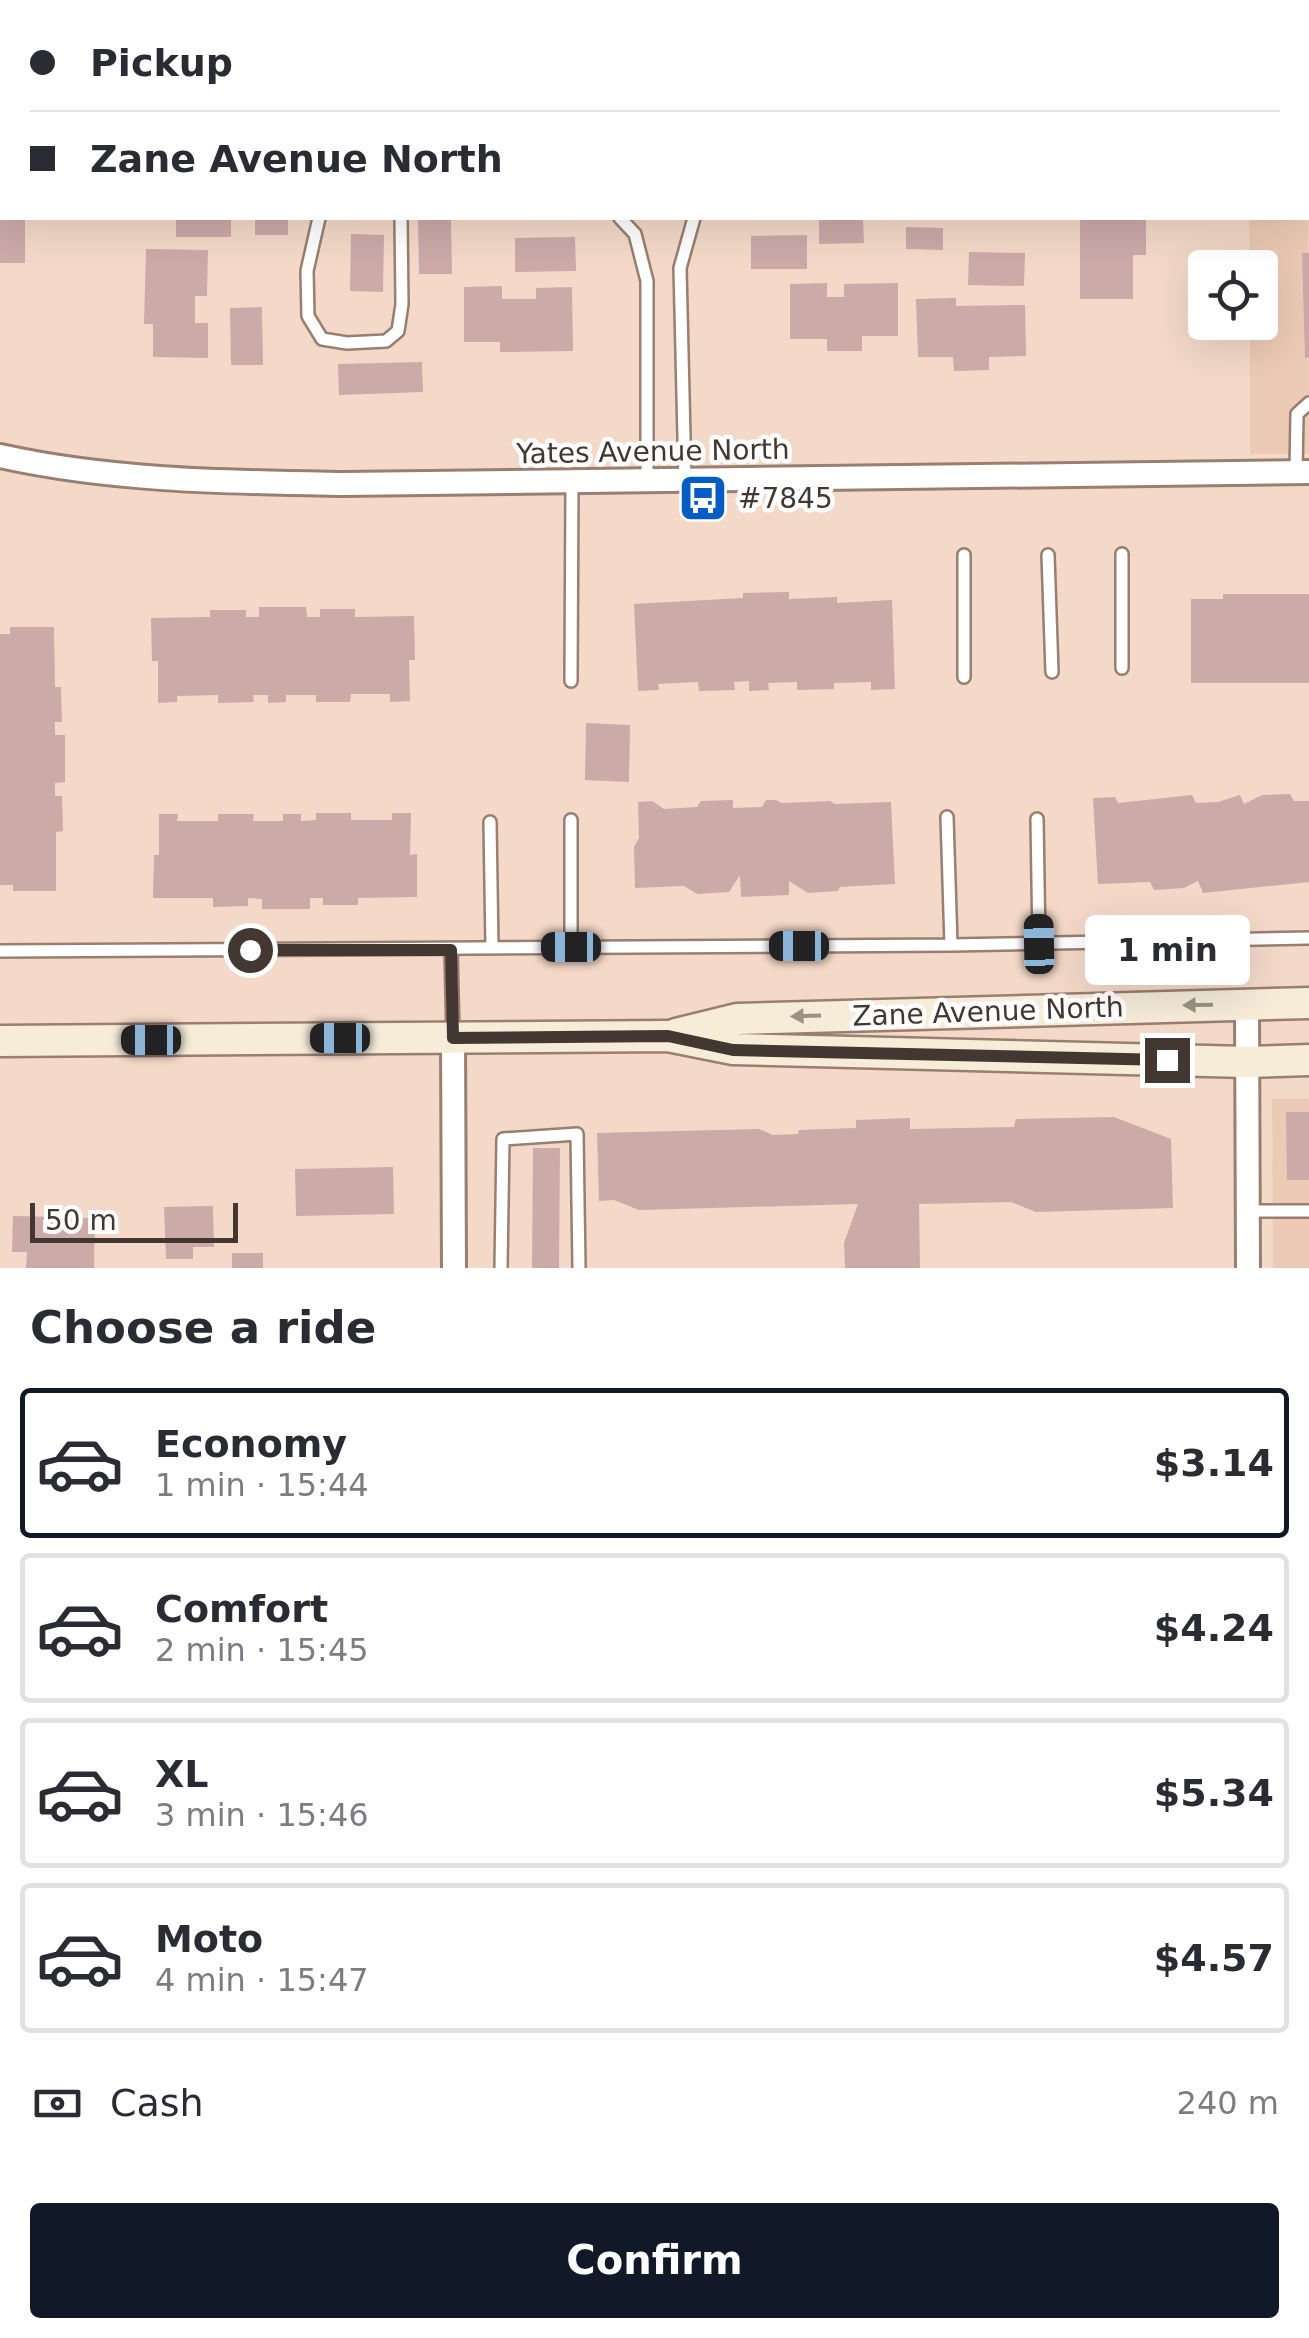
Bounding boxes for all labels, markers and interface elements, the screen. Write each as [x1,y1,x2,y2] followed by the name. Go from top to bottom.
[90,41,233,85] text: Pickup
[90,137,503,181] text: Zane Avenue North
[1188,250,1278,340] map controls
[1188,250,1278,340] button: locate
[515,433,790,470] street label: Yates Avenue North
[677,472,729,524] bus stop icon: #7845
[738,482,833,515] place label: #7845
[1023,914,1055,974] car
[1084,915,1250,985] callout: 1 min
[228,928,273,973] route start
[769,931,829,961] car
[1117,931,1218,969] text: 1 min
[541,932,601,962] car
[852,990,1124,1033] street label: Zane Avenue North
[1181,998,1213,1014] one-way arrow
[790,1009,822,1025] one-way arrow
[310,1023,370,1053] car
[121,1025,181,1055] car
[1145,1038,1190,1083] route end
[30,1198,238,1242] scale bar
[45,1204,117,1237] text: 50 m
[30,1301,376,1354] text: Choose a ride
[35,1418,125,1508] icon: car
[155,1422,347,1466] text: Economy
[1154,1441,1274,1485] text: $3.14
[155,1466,369,1504] text: 1 min · 15:44
[35,1583,125,1673] icon: car
[155,1587,328,1631] text: Comfort
[1154,1606,1274,1650] text: $4.24
[155,1631,369,1669] text: 2 min · 15:45
[35,1748,125,1838] icon: car
[155,1752,209,1796] text: XL
[1154,1771,1274,1815] text: $5.34
[155,1796,369,1834] text: 3 min · 15:46
[35,1913,125,2003] icon: car
[155,1917,263,1961] text: Moto
[1154,1936,1274,1980] text: $4.57
[155,1961,369,1999] text: 4 min · 15:47
[30,2076,85,2131] icon: cash
[110,2081,204,2125] text: Cash
[1177,2084,1279,2122] text: 240 m
[30,2203,1279,2318] button: Confirm

